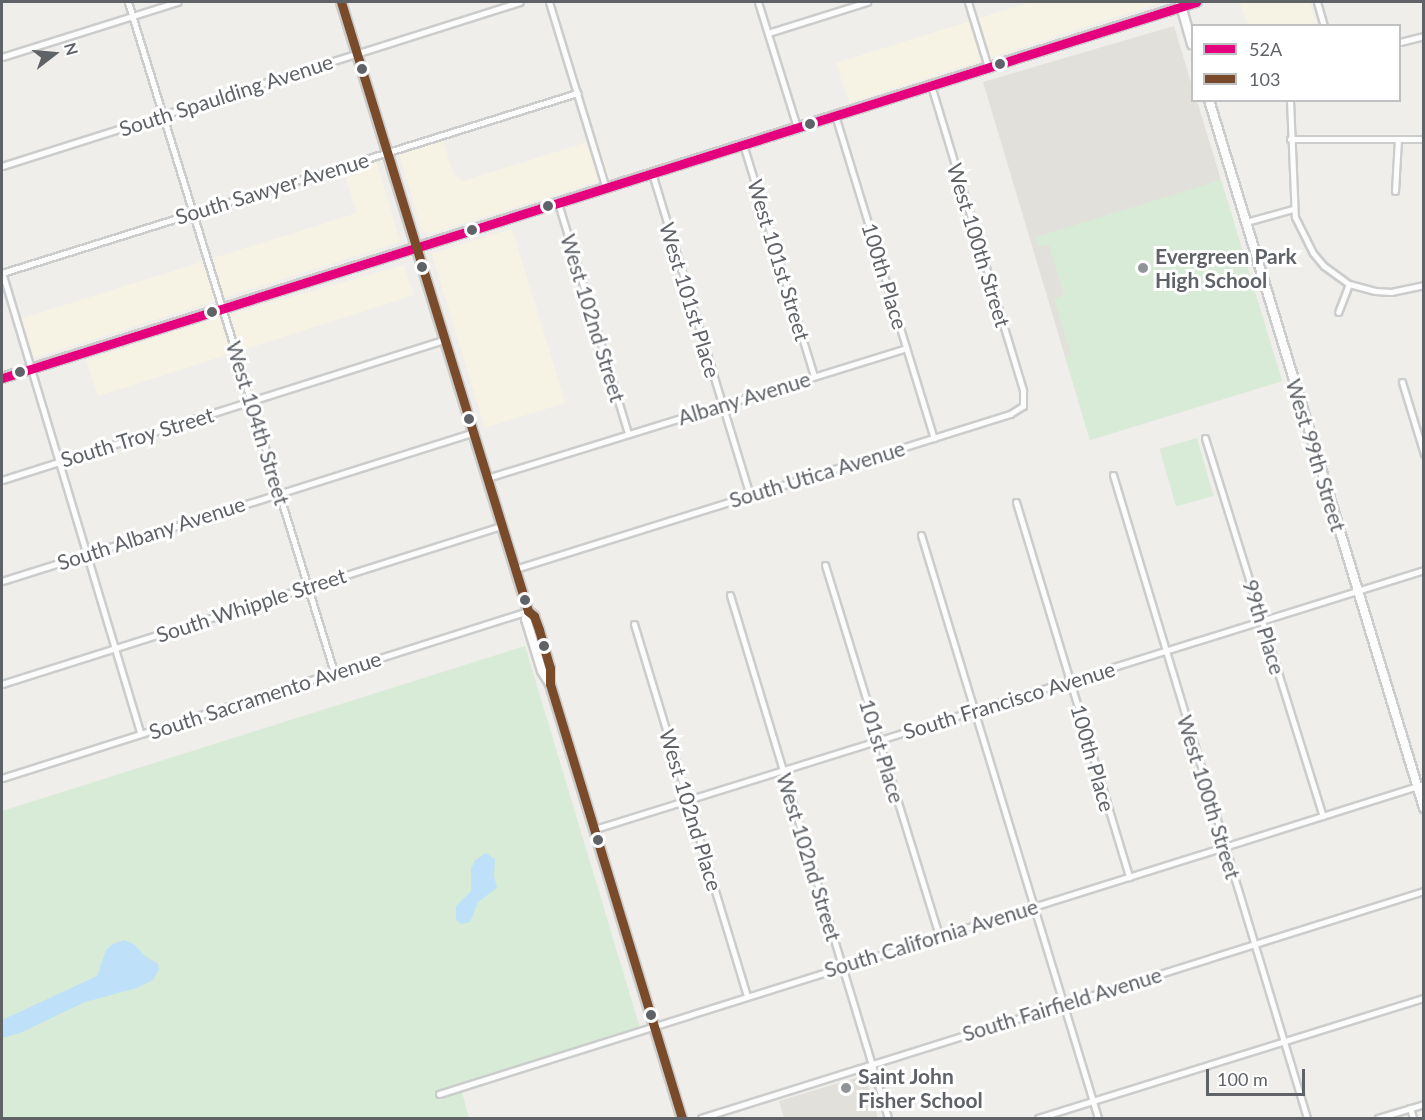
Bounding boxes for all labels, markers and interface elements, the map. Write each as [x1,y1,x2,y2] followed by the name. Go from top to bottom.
[24,24,84,84] north arrow
[1191,24,1401,102] legend
[1249,38,1282,60] text: 52A
[61,40,83,57] text: N
[116,48,336,142] street label: South Spaulding Avenue
[994,58,1006,70] unlabelled marker
[356,63,368,75] unlabelled marker
[1249,68,1280,90] text: 103
[804,118,816,130] unlabelled marker
[172,146,372,230] street label: South Sawyer Avenue
[942,160,1016,330] street label: West 100th Street
[742,176,816,344] street label: West 101st Street
[542,200,554,212] unlabelled marker
[654,219,726,381] street label: West 101st Place
[857,220,913,332] street label: 100th Place
[466,224,478,236] unlabelled marker
[555,231,631,405] street label: West 102nd Street
[1155,243,1297,293] place label: Evergreen Park High School
[416,261,428,273] unlabelled marker
[1136,261,1150,275] marker: Evergreen Park High School
[206,306,218,318] unlabelled marker
[221,338,295,508] street label: West 104th Street
[14,366,26,378] unlabelled marker
[674,366,814,430] street label: Albany Avenue
[1281,376,1351,534] street label: West 99th Street
[57,402,217,472] street label: South Troy Street
[463,413,475,425] unlabelled marker
[726,435,908,513] street label: South Utica Avenue
[53,490,249,576] street label: South Albany Avenue
[153,562,349,648] street label: South Whipple Street
[1238,577,1290,677] street label: 99th Place
[519,594,531,606] unlabelled marker
[538,640,550,652] unlabelled marker
[145,645,385,745] street label: South Sacramento Avenue
[900,656,1118,744] street label: South Francisco Avenue
[854,696,910,806] street label: 101st Place
[1066,702,1120,814] street label: 100th Place
[1172,712,1246,882] street label: West 100th Street
[654,726,728,894] street label: West 102nd Place
[771,770,847,944] street label: West 102nd Street
[592,834,604,846] unlabelled marker
[821,893,1041,983] street label: South California Avenue
[959,962,1165,1046] street label: South Fairfield Avenue
[645,1009,657,1021] unlabelled marker
[1209,1057,1308,1095] scale bar
[858,1063,983,1113] place label: Saint John Fisher School
[1217,1068,1268,1090] text: 100 m
[839,1081,853,1095] marker: Saint John Fisher School

